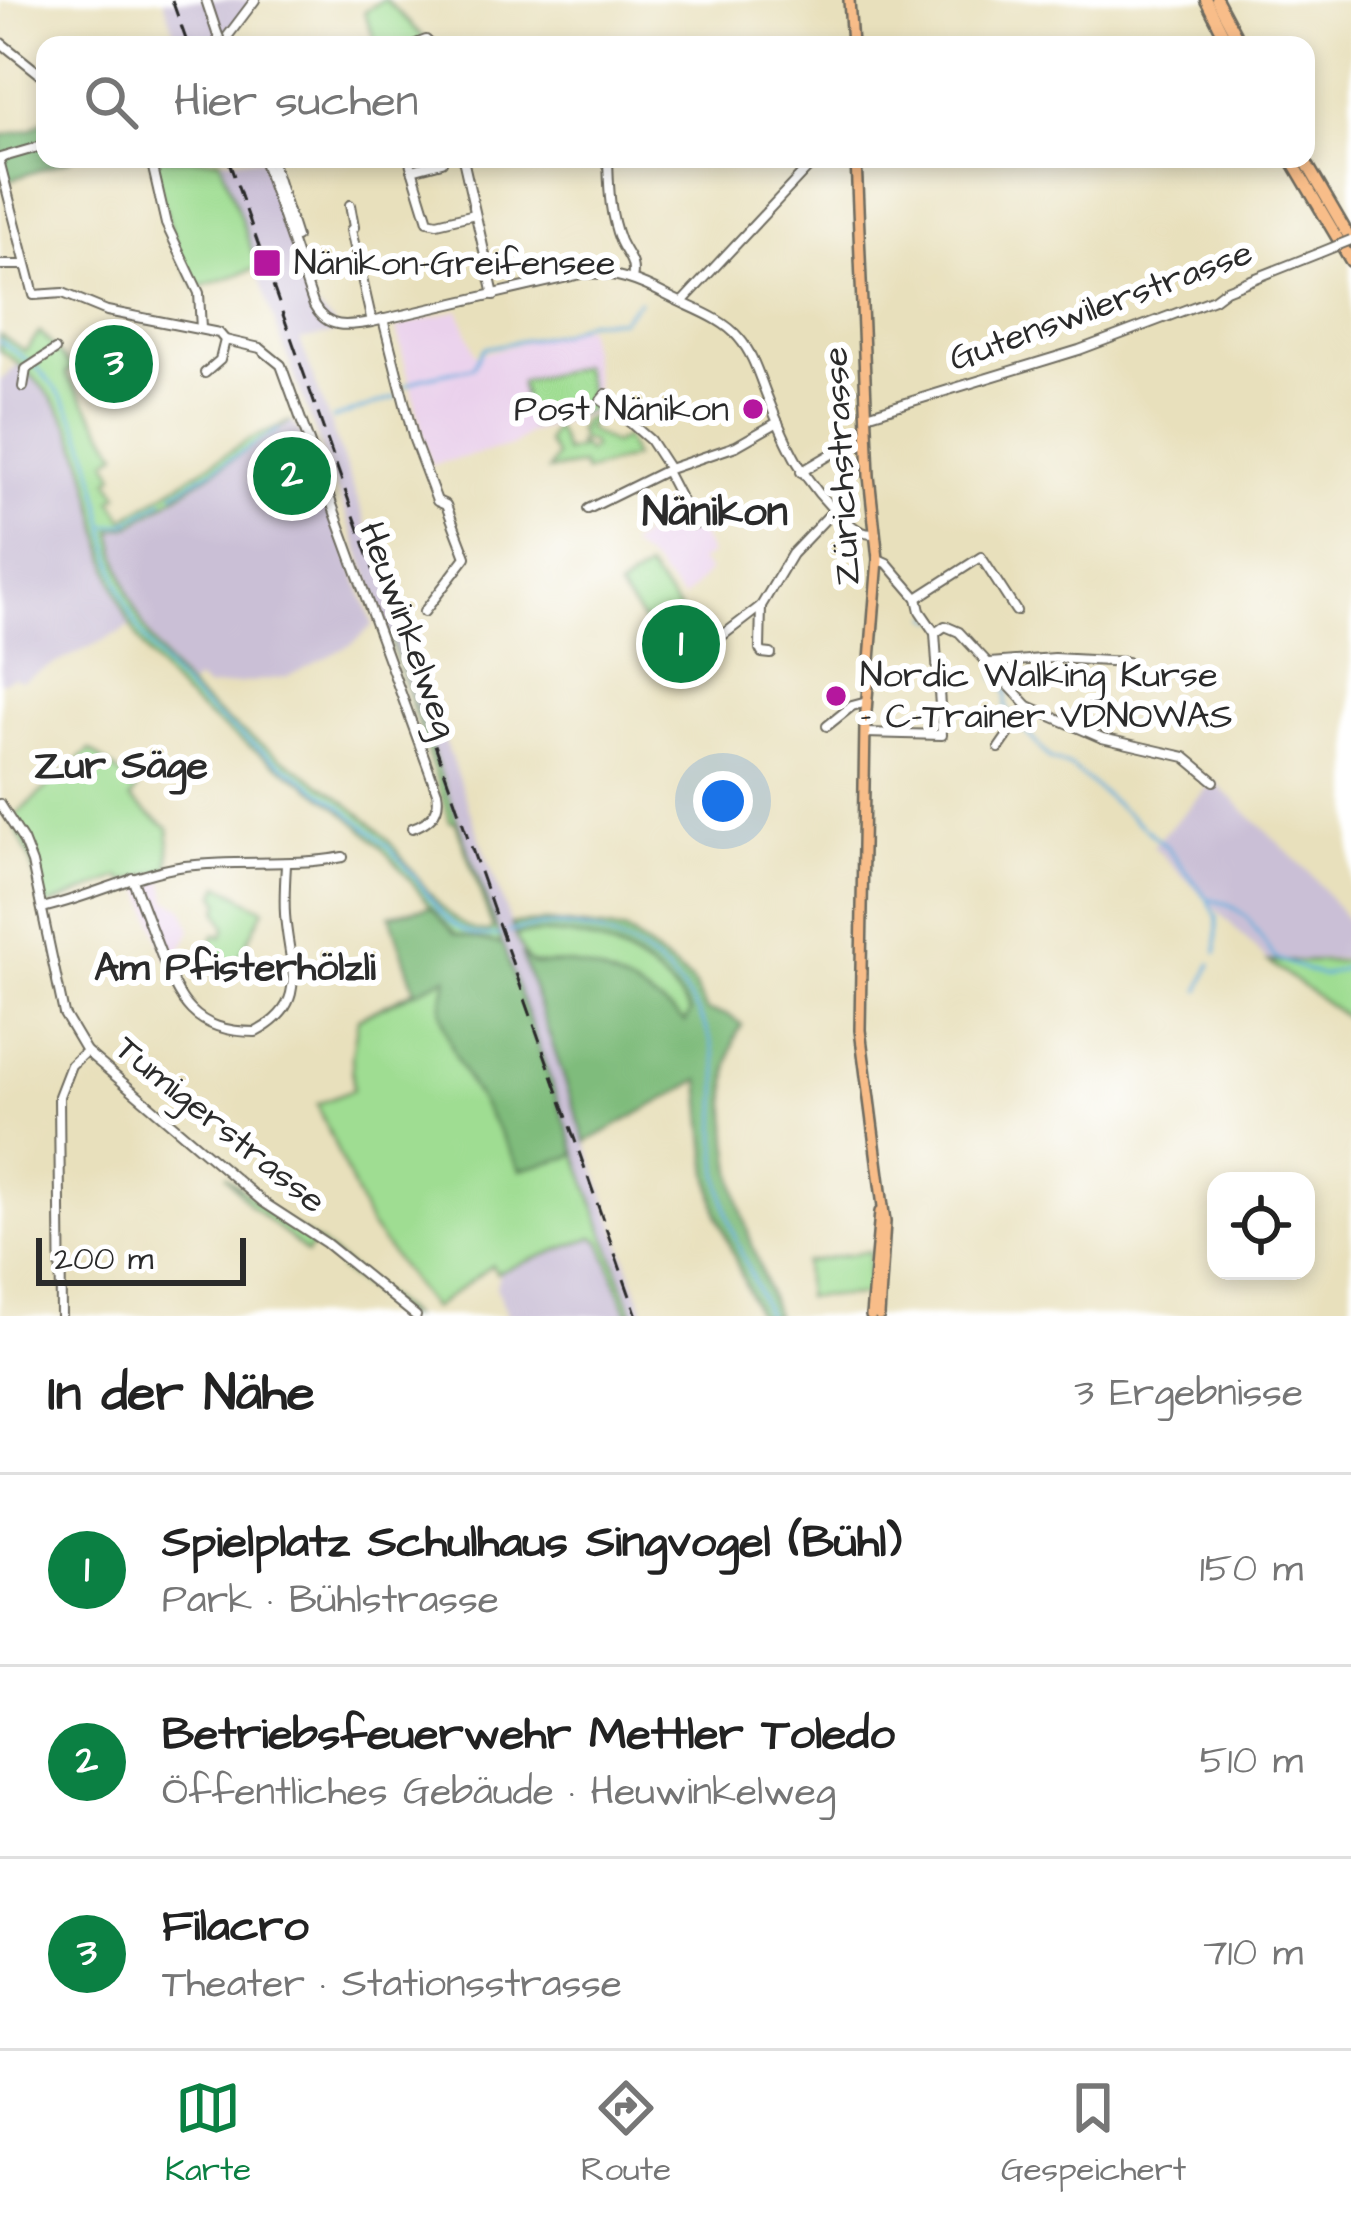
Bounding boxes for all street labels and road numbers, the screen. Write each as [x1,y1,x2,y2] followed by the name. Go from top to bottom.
[942,227,1260,385] street label: Gutenswilerstrasse
[810,345,874,587] street label: Zürichstrasse
[344,515,471,745] street label: Heuwinkelweg
[103,1024,336,1227] street label: Tumigerstrasse

